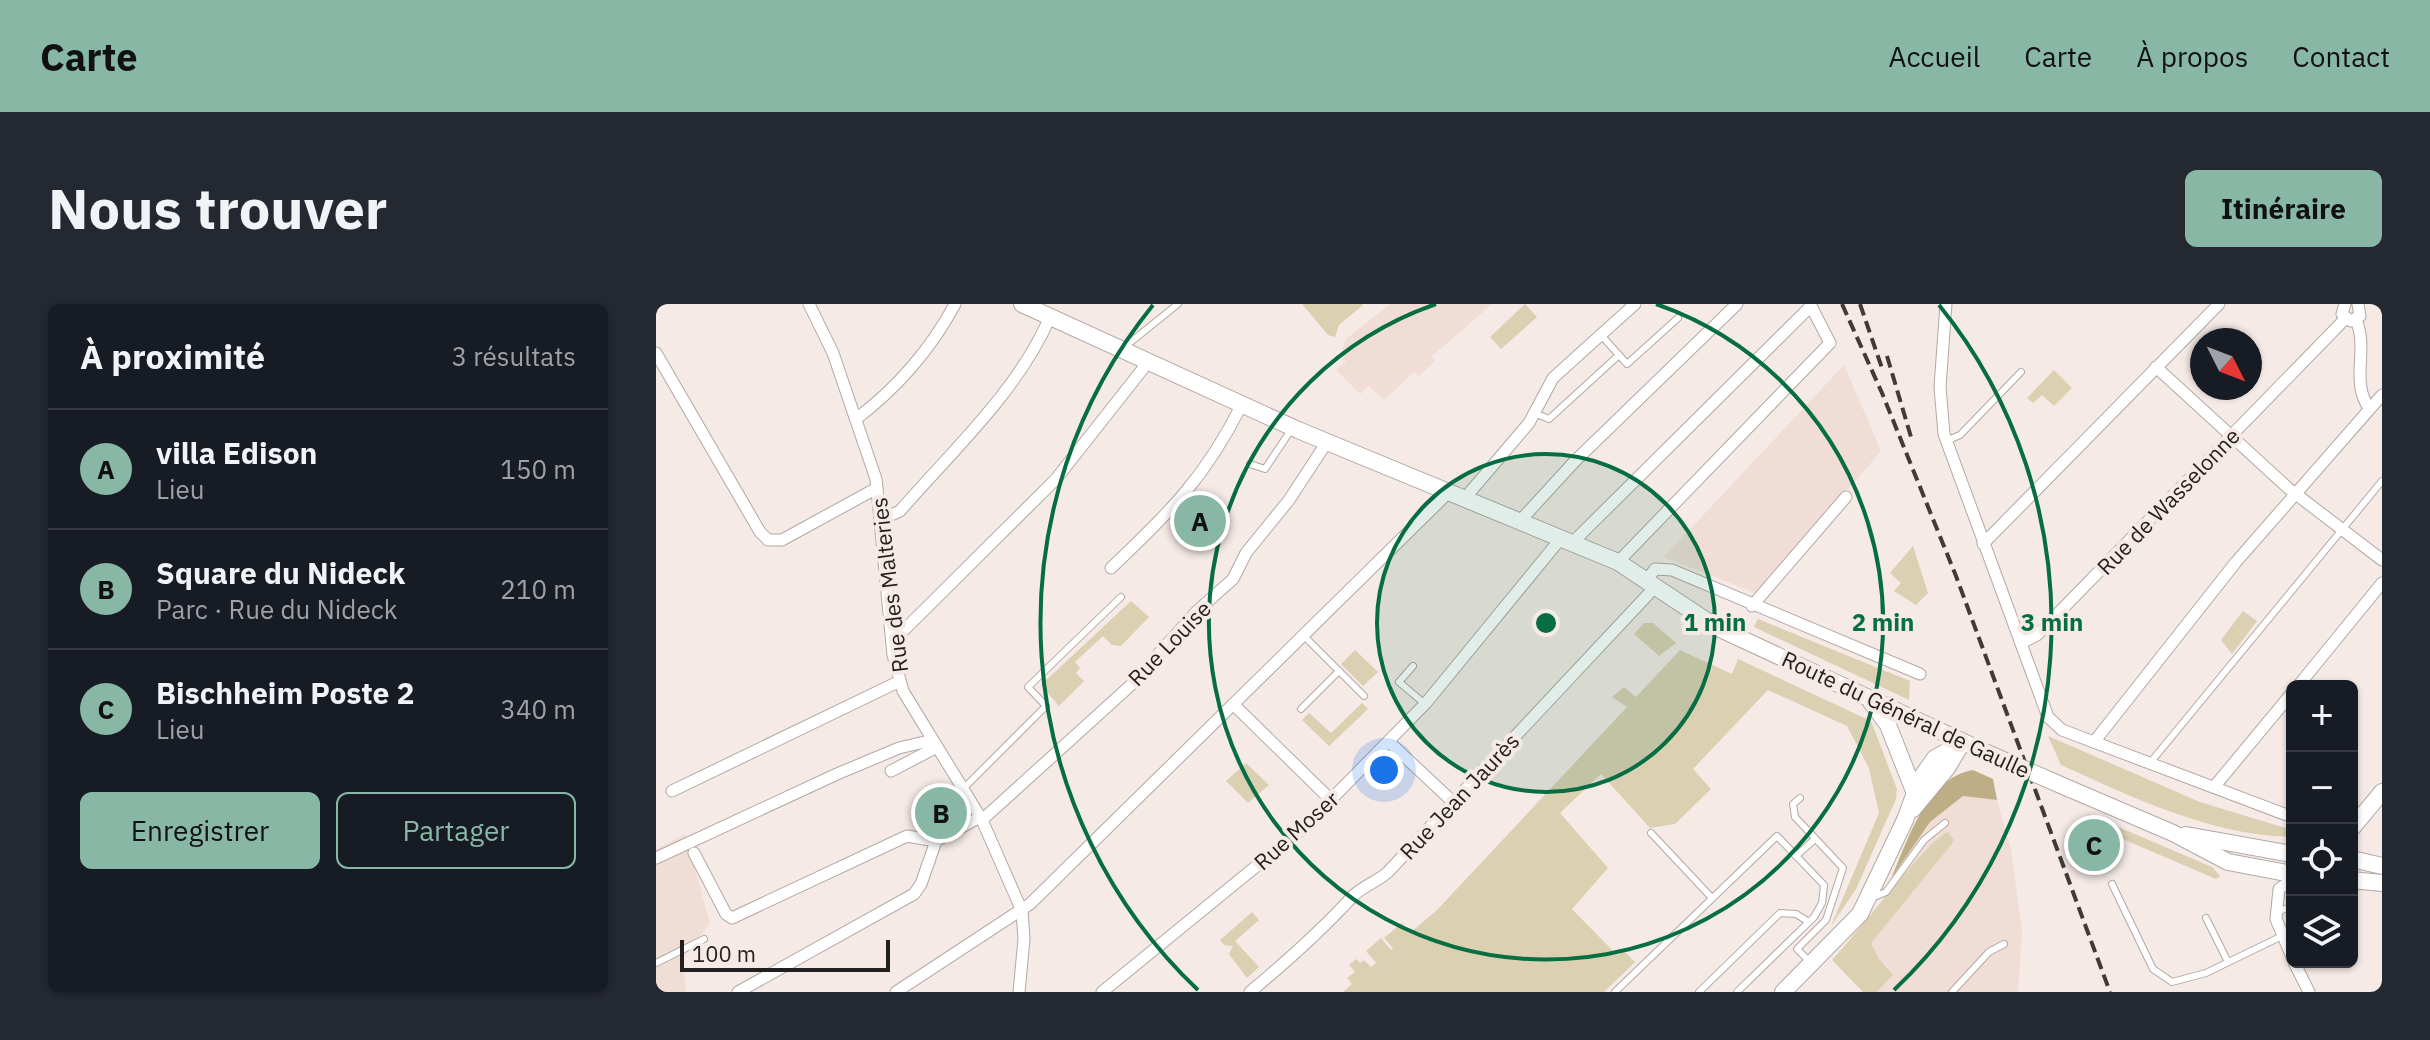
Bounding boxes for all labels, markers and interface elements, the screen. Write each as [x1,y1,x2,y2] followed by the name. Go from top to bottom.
[40,32,138,81] text: Carte
[1888,38,1980,75] text: Accueil
[2024,38,2092,75] text: Carte
[2136,38,2248,75] text: À propos
[2292,38,2390,75] text: Contact
[2185,170,2382,247] button: Itinéraire
[48,172,387,244] text: Nous trouver
[2190,328,2262,400] north arrow
[80,334,265,378] text: À proximité
[451,339,576,373] text: 3 résultats
[2090,421,2246,581] street label: Rue de Wasselonne
[156,433,317,472] text: villa Edison
[97,452,115,486] text: A
[500,452,576,486] text: 150 m
[156,472,205,506] text: Lieu
[1174,491,1226,551] pin: A
[864,496,914,674] street label: Rue des Malteries
[156,553,405,592] text: Square du Nideck
[97,572,115,606] text: B
[500,572,576,606] text: 210 m
[156,592,397,626] text: Parc · Rue du Nideck
[1121,594,1217,692] street label: Rue Louise
[1684,606,1746,638] text: 1 min
[1852,606,1914,638] text: 2 min
[2021,606,2083,638] text: 3 min
[1532,609,1560,637] centre of rings
[1777,644,2035,784] street label: Route du Général de Gaulle
[156,673,415,712] text: Bischheim Poste 2
[2286,680,2358,968] map controls
[2286,680,2358,752] button: +
[98,692,114,726] text: C
[500,692,576,726] text: 340 m
[156,712,205,746] text: Lieu
[1393,727,1525,865] street label: Rue Jean Jaurès
[1364,750,1404,790] your location
[2286,752,2358,824] button: −
[915,783,967,843] pin: B
[1247,784,1345,876] street label: Rue Moser
[80,792,320,869] button: Enregistrer
[336,792,576,869] button: Partager
[2068,815,2120,875] pin: C
[2286,824,2358,896] button: locate
[2286,896,2358,968] button: layers
[680,936,890,972] scale bar
[692,939,756,968] text: 100 m

